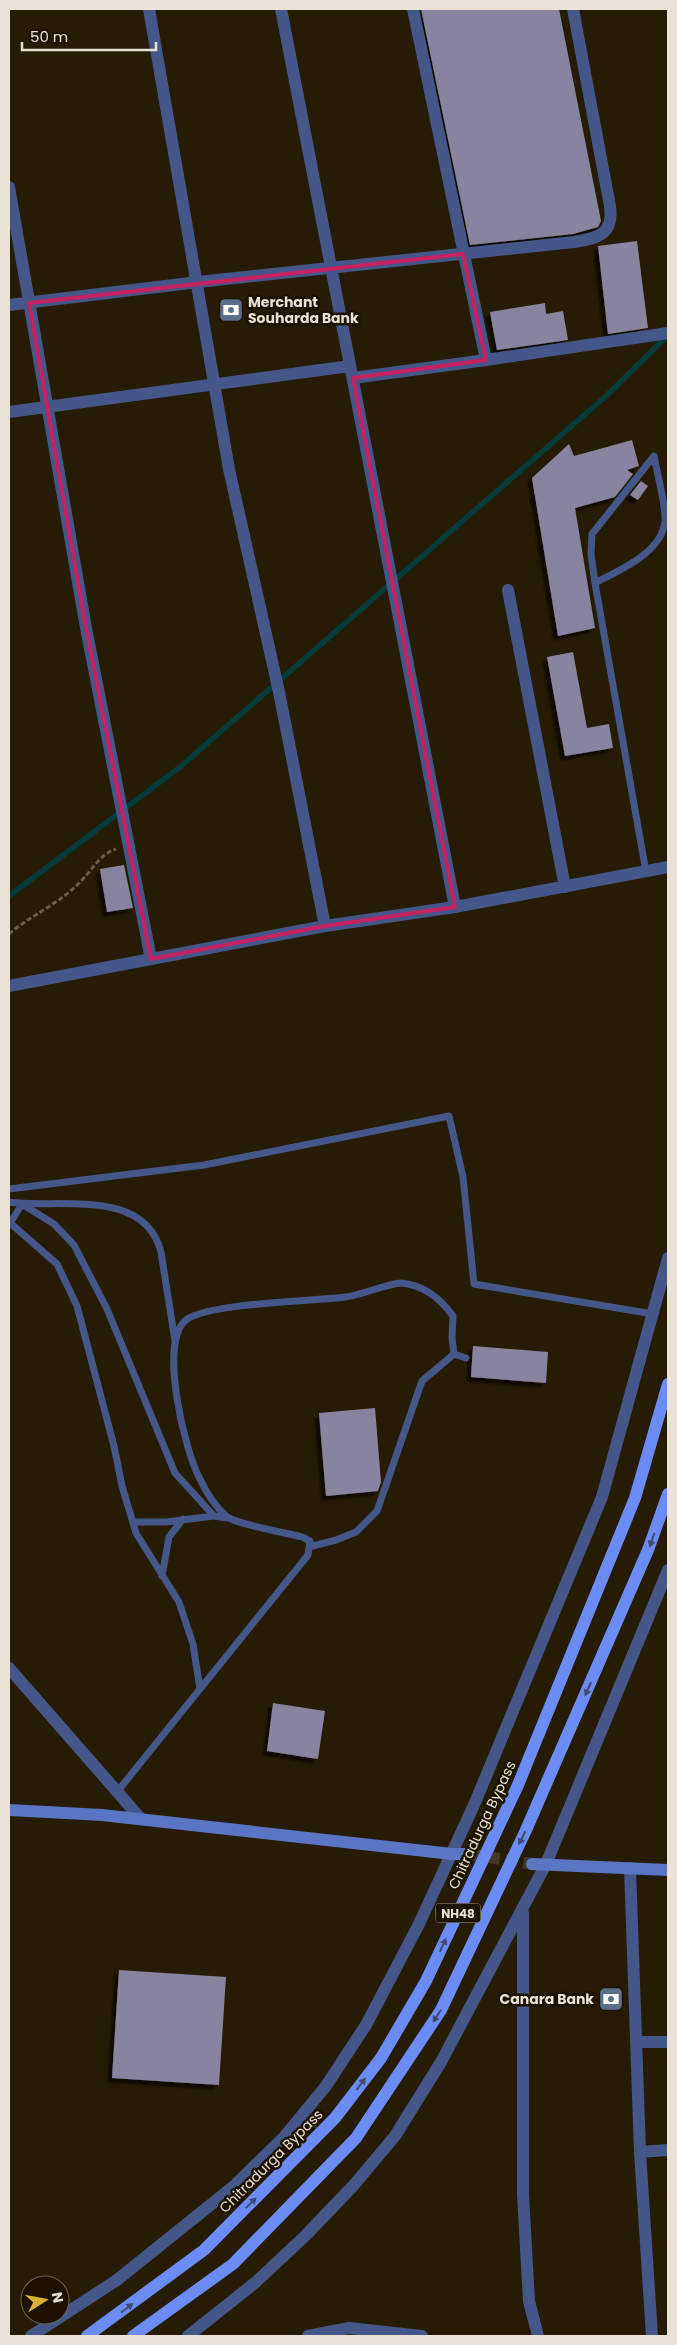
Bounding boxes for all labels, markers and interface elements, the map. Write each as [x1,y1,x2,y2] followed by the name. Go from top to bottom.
[22,20,156,52] scale bar
[30,26,68,47] text: 50 m
[248,292,359,328] place label: Merchant Souharda Bank
[218,297,244,323] bank icon: Merchant Souharda Bank
[648,1533,656,1548] one-way arrow
[583,1682,591,1696] one-way arrow
[443,1758,521,1892] street label: Chitradurga Bypass
[518,1831,526,1845] one-way arrow
[436,1904,480,1922] road number: NH48
[439,1938,447,1952] one-way arrow
[598,1986,624,2012] bank icon: Canara Bank
[500,1989,594,2009] place label: Canara Bank
[432,2009,442,2023] one-way arrow
[356,2077,366,2091] one-way arrow
[215,2105,327,2217] street label: Chitradurga Bypass
[244,2197,256,2209] one-way arrow
[20,2275,70,2325] north arrow
[47,2290,69,2305] text: N
[120,2303,134,2313] one-way arrow

